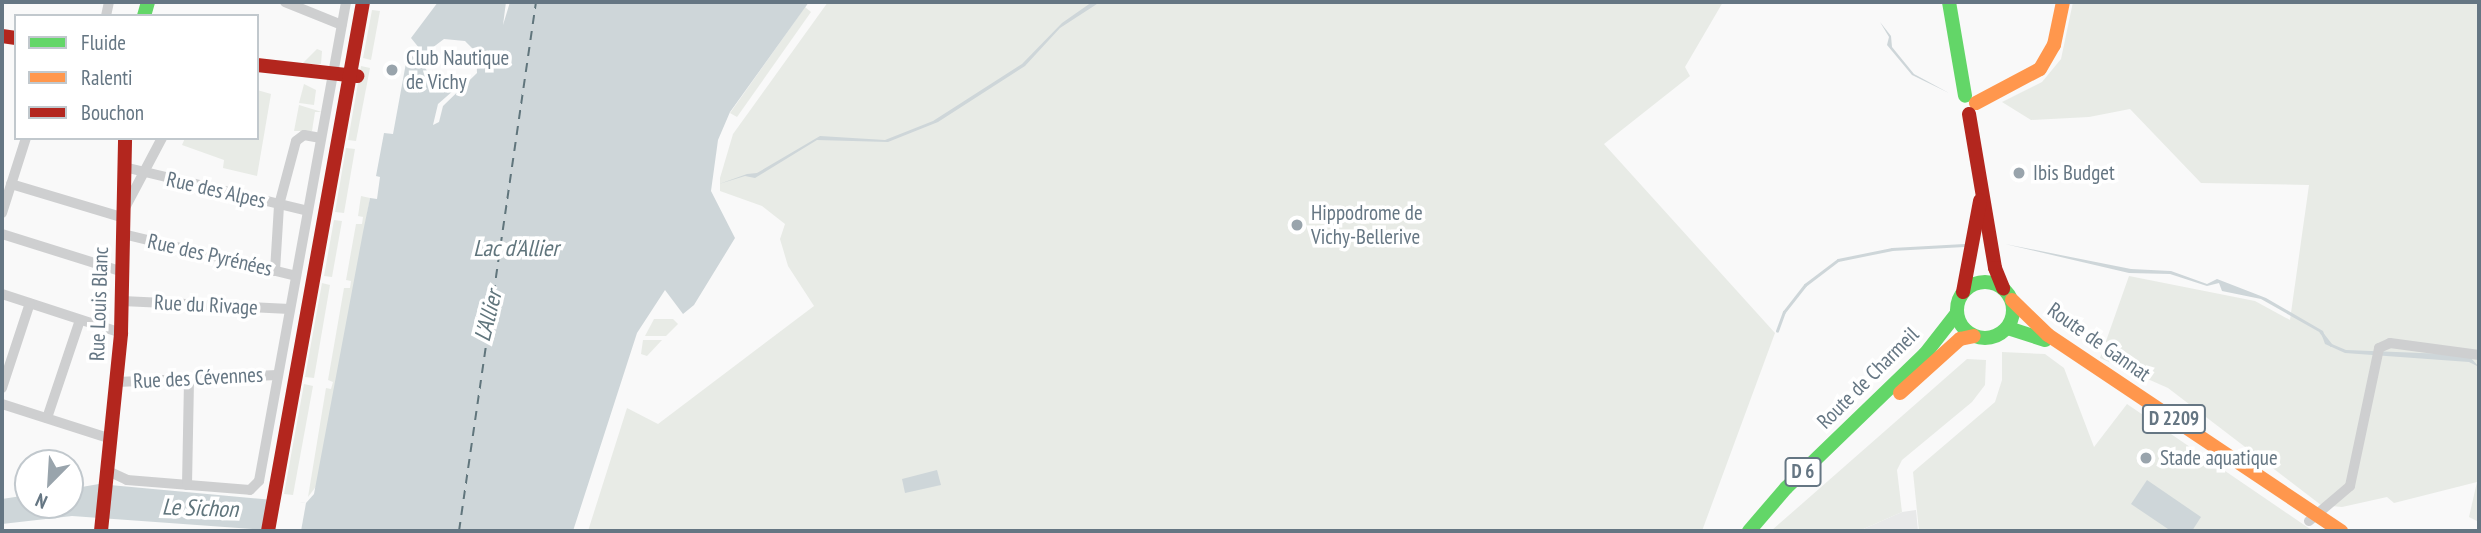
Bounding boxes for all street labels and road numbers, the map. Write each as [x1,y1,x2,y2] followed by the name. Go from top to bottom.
[164,166,268,214] street label: Rue des Alpes
[145,228,275,282] street label: Rue des Pyrénées
[84,246,114,362] street label: Rue Louis Blanc
[153,290,259,320] street label: Rue du Rivage
[2043,297,2155,387] street label: Route de Gannat
[1812,322,1924,434] street label: Route de Charmeil
[132,362,264,394] street label: Rue des Cévennes
[2141,404,2207,434] road number: D 2209
[1784,457,1822,488] road number: D 6

